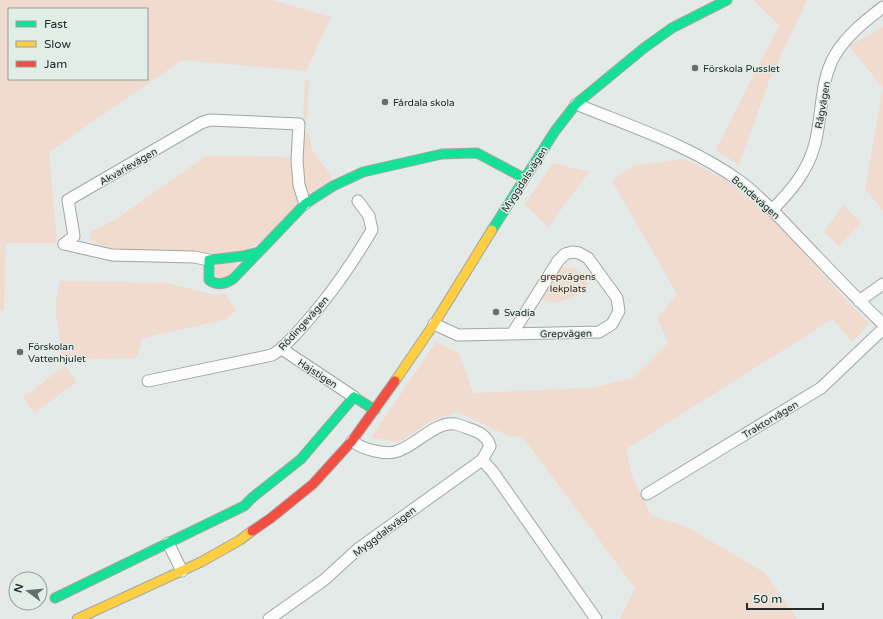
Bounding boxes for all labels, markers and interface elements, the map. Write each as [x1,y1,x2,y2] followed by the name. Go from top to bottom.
[8,8,148,80] legend
[44,17,68,31] text: Fast
[44,37,71,51] text: Slow
[44,57,67,71] text: Jam
[690,63,700,73] marker: Förskola Pusslet
[703,63,780,75] place label: Förskola Pusslet
[813,81,833,130] street label: Rågvägen
[380,97,390,107] marker: Fårdala skola
[393,97,455,109] place label: Fårdala skola
[499,145,550,215] street label: Myggdalsvägen
[98,146,159,188] street label: Akvarievägen
[729,174,782,222] street label: Bondevägen
[540,271,596,295] park label: grepvägens lekplats
[276,294,331,353] street label: Rödingevägen
[491,307,501,317] marker: Svadia
[504,307,535,319] place label: Svadia
[540,328,592,340] street label: Grepvägen
[28,341,86,365] place label: Förskolan Vattenhjulet
[15,347,25,357] marker: Förskolan Vattenhjulet
[295,357,340,391] street label: Hajstigen
[740,398,801,441] street label: Traktorvägen
[351,504,418,559] street label: Myggdalsvägen
[8,571,48,611] north arrow
[11,582,26,594] text: N
[747,585,823,611] scale bar
[753,592,782,606] text: 50 m

